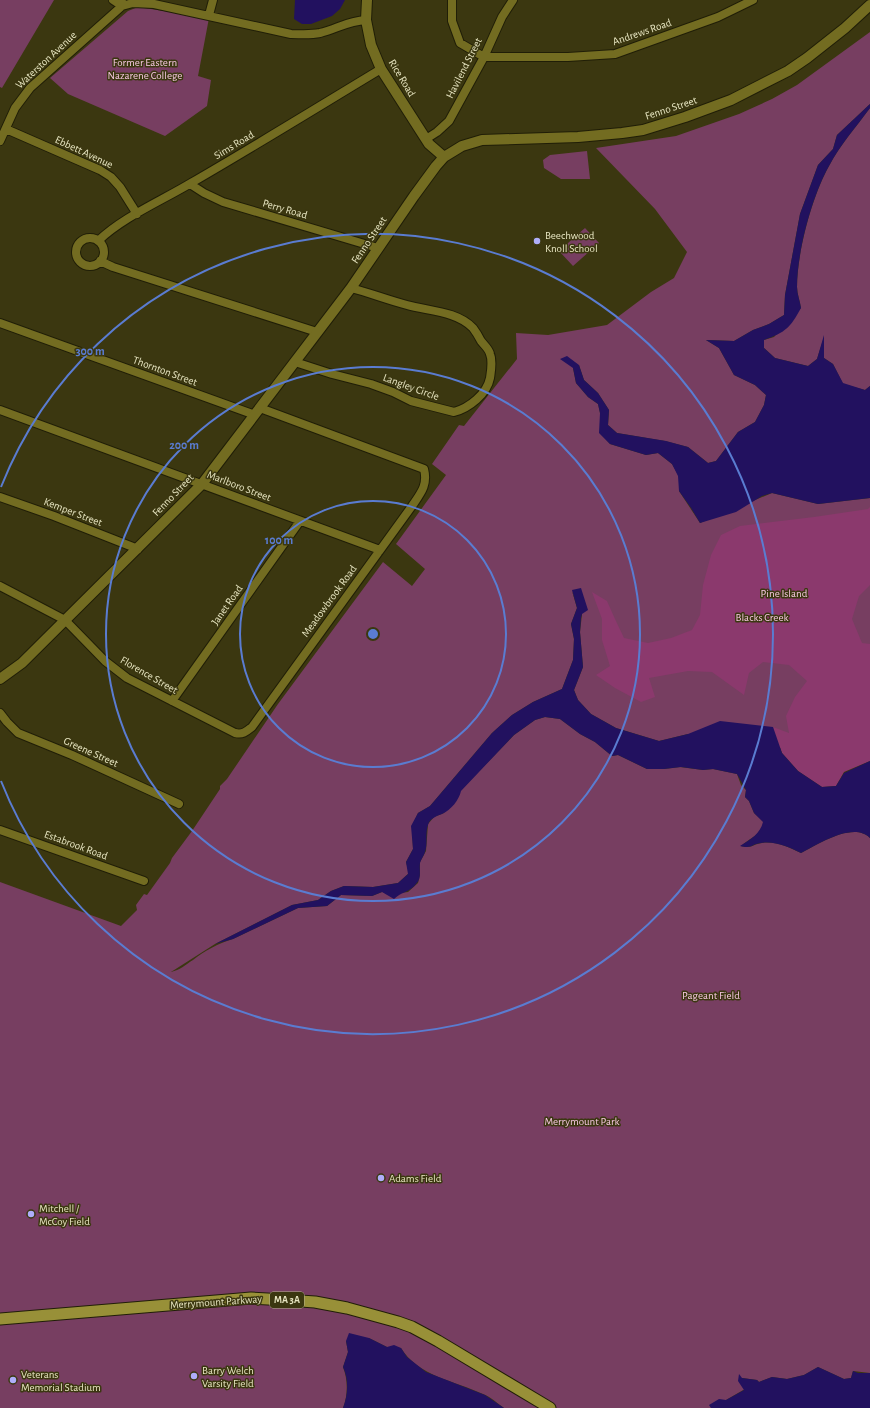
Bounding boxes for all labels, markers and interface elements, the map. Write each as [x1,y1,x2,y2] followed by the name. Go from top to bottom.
[611,17,673,47] street label: Andrews Road
[14,29,78,91] street label: Waterston Avenue
[444,35,484,100] street label: Havilend Street
[108,57,182,81] park label: Former Eastern Nazarene College
[387,57,418,99] street label: Rice Road
[644,94,699,122] street label: Fenno Street
[212,129,256,161] street label: Sims Road
[53,134,115,170] street label: Ebbett Avenue
[261,197,309,221] street label: Perry Road
[349,214,389,265] street label: Fenno Street
[545,230,598,254] place label: Beechwood Knoll School
[532,236,542,246] marker: Beechwood Knoll School
[75,345,105,357] text: 300 m
[131,354,199,388] street label: Thornton Street
[381,372,441,402] street label: Langley Circle
[169,439,199,451] text: 200 m
[206,469,273,503] street label: Marlboro Street
[150,471,196,518] street label: Fenno Street
[42,496,104,528] street label: Kemper Street
[265,534,293,546] text: 100 m
[299,563,359,639] street label: Meadowbrook Road
[209,583,245,627] street label: Janet Road
[761,588,808,599] park label: Pine Island
[735,612,789,623] park label: Blacks Creek
[366,627,380,641] centre of rings
[119,654,180,696] street label: Florence Street
[62,735,120,769] street label: Greene Street
[43,828,109,862] street label: Estabrook Road
[682,990,740,1001] park label: Pageant Field
[544,1116,620,1127] park label: Merrymount Park
[376,1173,386,1183] marker: Adams Field
[389,1173,442,1184] place label: Adams Field
[39,1203,90,1227] place label: Mitchell / McCoy Field
[26,1209,36,1219] marker: Mitchell / McCoy Field
[270,1292,304,1308] road number: MA 3A
[170,1293,263,1311] street label: Merrymount Parkway
[202,1365,254,1389] place label: Barry Welch Varsity Field
[21,1369,101,1393] place label: Veterans Memorial Stadium
[189,1371,199,1381] marker: Barry Welch Varsity Field
[8,1375,18,1385] marker: Veterans Memorial Stadium

